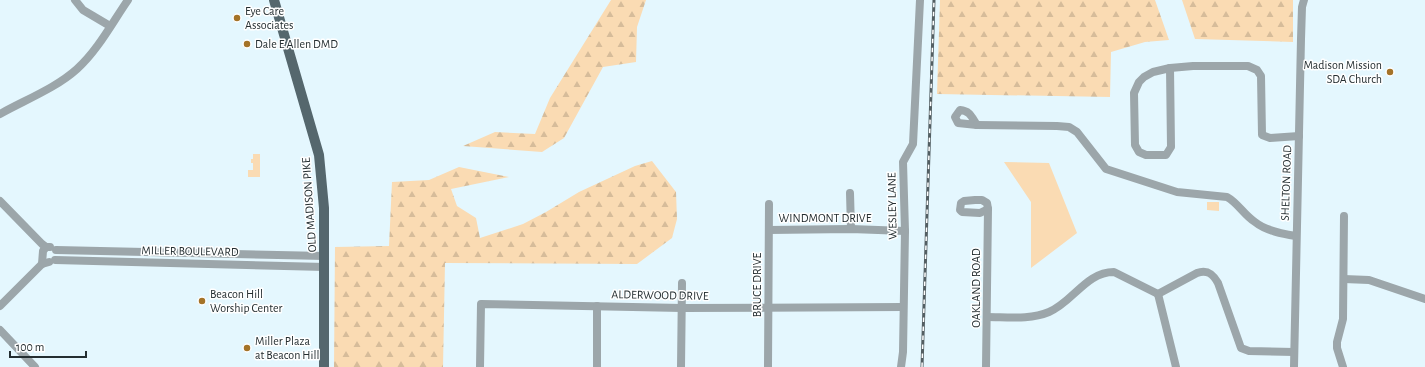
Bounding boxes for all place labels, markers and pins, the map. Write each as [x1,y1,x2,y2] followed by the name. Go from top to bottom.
[245,5,293,31] place label: Eye Care Associates
[232,13,242,23] marker: Eye Care Associates
[255,38,338,50] place label: Dale E Allen DMD
[242,39,252,49] marker: Dale E Allen DMD
[1303,59,1382,85] place label: Madison Mission SDA Church
[1385,67,1395,77] marker: Madison Mission SDA Church
[210,288,282,314] place label: Beacon Hill Worship Center
[197,296,207,306] marker: Beacon Hill Worship Center
[255,335,319,361] place label: Miller Plaza at Beacon Hill
[242,343,252,353] marker: Miller Plaza at Beacon Hill

